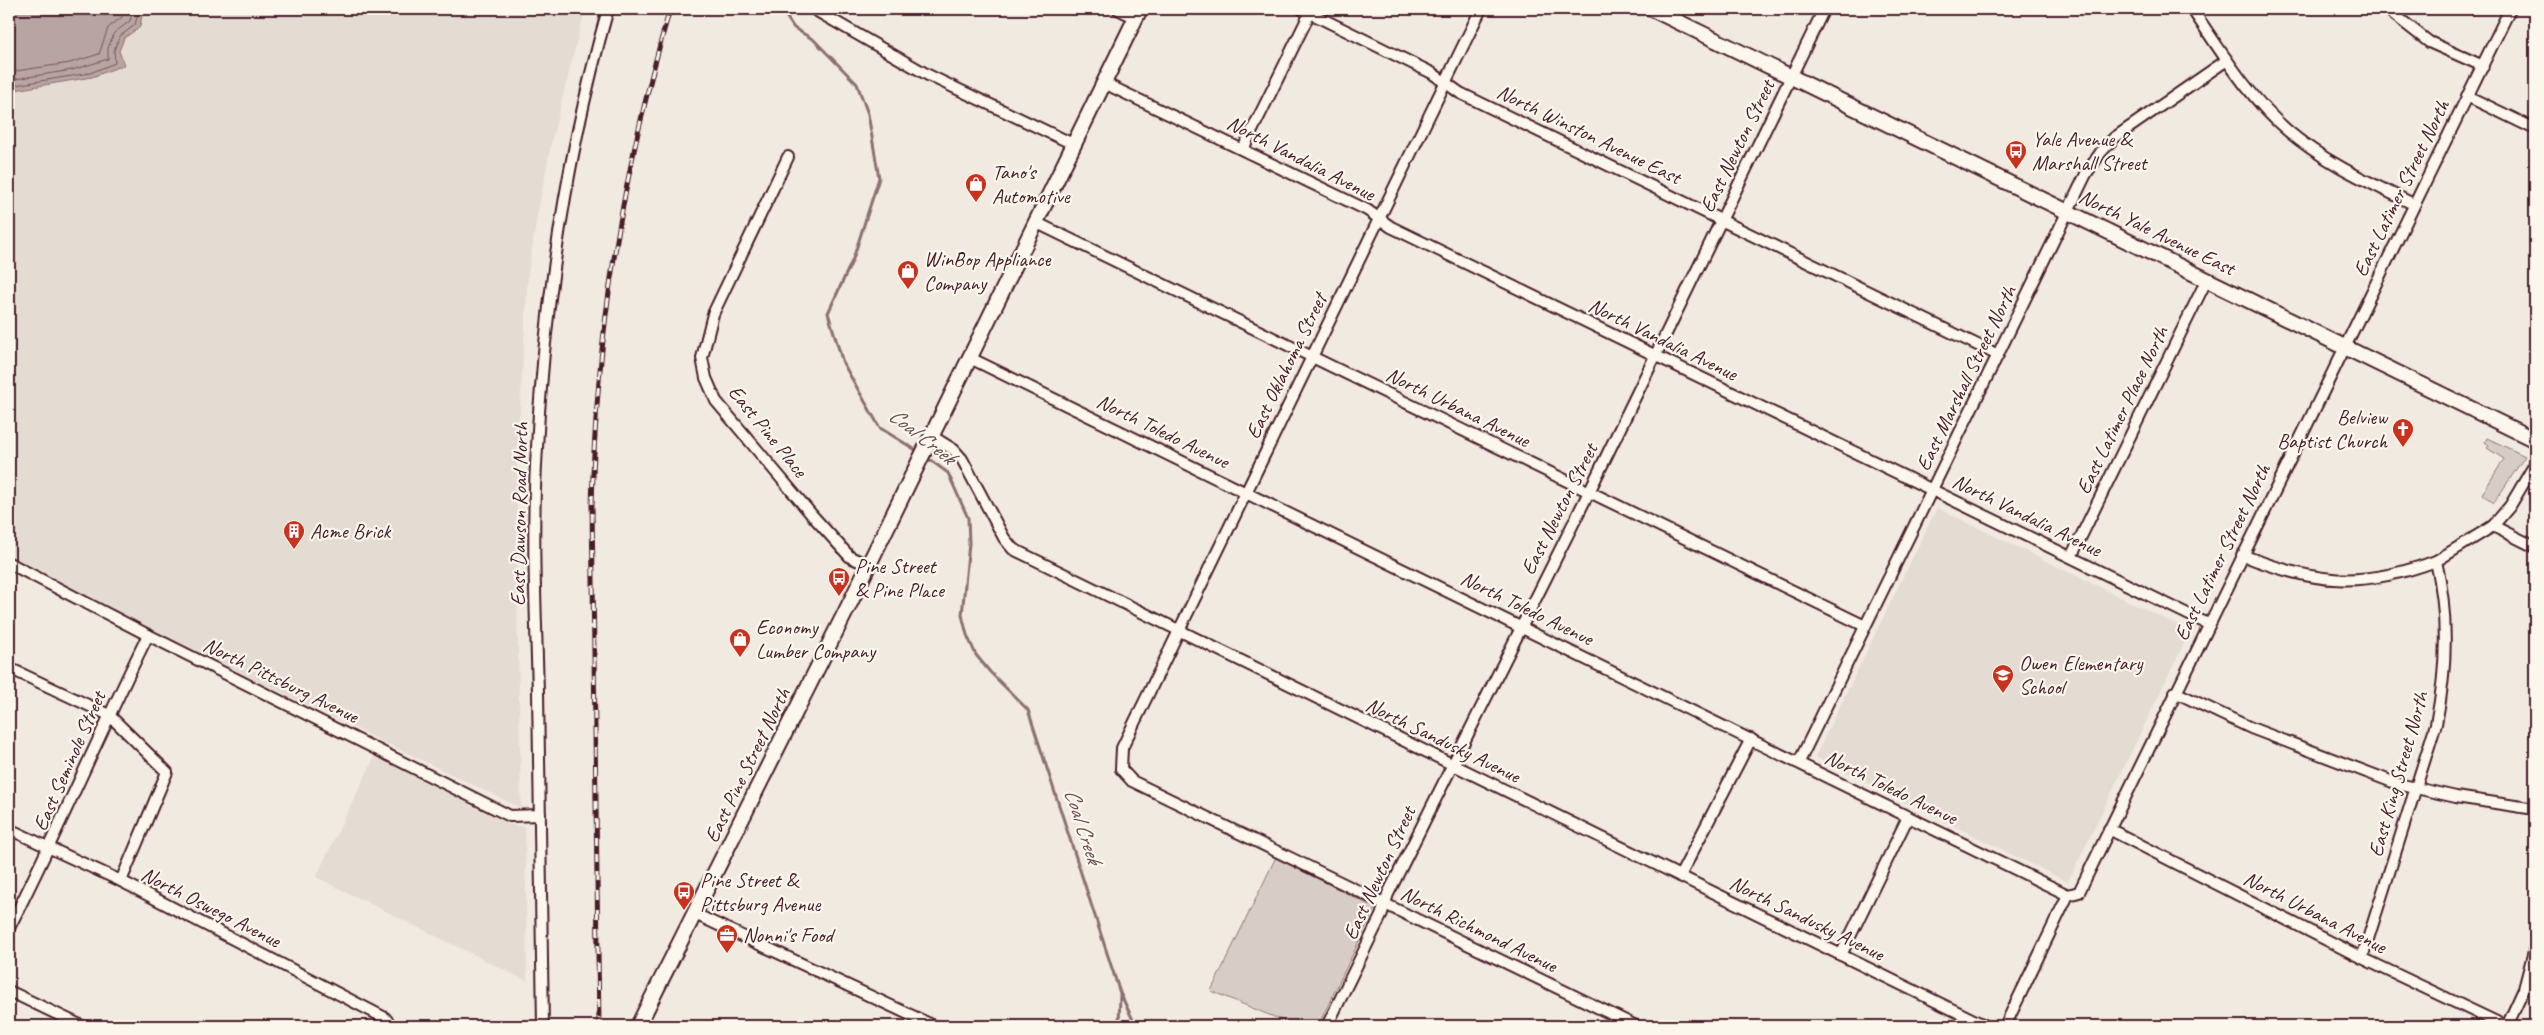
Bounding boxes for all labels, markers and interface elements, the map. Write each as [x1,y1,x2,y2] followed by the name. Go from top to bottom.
[1694,74,1781,216] street label: East Newton Street
[1493,78,1687,191] street label: North Winston Avenue East
[2347,94,2456,281] street label: East Latimer Street North
[1223,110,1380,207] street label: North Vandalia Avenue
[2032,126,2149,176] place label: Yale Avenue & Marshall Street
[2004,139,2028,170] bus stop icon: Yale Avenue & Marshall Street
[992,159,1071,209] place label: Tano's Automotive
[964,172,988,203] shop icon: Tano's Automotive
[2075,183,2241,282] street label: North Yale Avenue East
[924,246,1052,296] place label: WinBop Appliance Company
[896,259,920,290] shop icon: WinBop Appliance Company
[1910,280,2023,475] street label: East Marshall Street North
[1240,286,1334,443] street label: East Oklahoma Street
[1584,292,1743,387] street label: North Vandalia Avenue
[2070,321,2174,498] street label: East Latimer Place North
[1382,361,1535,454] street label: North Urbana Avenue
[723,380,814,483] street label: East Pine Place
[1093,388,1235,475] street label: North Toledo Avenue
[883,401,964,473] water label: Coal Creek
[2277,404,2389,454] place label: Belview Baptist Church
[2391,417,2415,448] church icon: Belview Baptist Church
[504,422,534,606] street label: East Dawson Road North
[1515,437,1604,579] street label: East Newton Street
[2168,458,2277,645] street label: East Latimer Street North
[1948,468,2107,563] street label: North Vandalia Avenue
[310,518,392,544] place label: Acme Brick
[282,519,306,550] building icon: Acme Brick
[855,553,946,603] place label: Pine Street & Pine Place
[1457,565,1599,652] street label: North Toledo Avenue
[827,566,851,597] bus stop icon: Pine Street & Pine Place
[756,614,877,664] place label: Economy Lumber Company
[728,627,752,658] shop icon: Economy Lumber Company
[199,631,364,729] street label: North Pittsburg Avenue
[2019,650,2144,700] place label: Owen Elementary School
[1991,663,2015,694] school or university icon: Owen Elementary School
[698,683,796,847] street label: East Pine Street North
[27,685,112,835] street label: East Seminole Street
[2362,687,2434,860] street label: East King Street North
[1362,691,1526,789] street label: North Sandusky Avenue
[1821,744,1963,831] street label: North Toledo Avenue
[1058,785,1109,871] water label: Coal Creek
[1337,800,1422,944] street label: East Newton Street
[137,861,286,954] street label: North Oswego Avenue
[2239,865,2392,960] street label: North Urbana Avenue
[700,867,821,917] place label: Pine Street & Pittsburg Avenue
[1726,869,1890,967] street label: North Sandusky Avenue
[672,880,696,911] bus stop icon: Pine Street & Pittsburg Avenue
[1397,880,1563,979] street label: North Richmond Avenue
[743,922,836,948] place label: Nonni's Food
[715,923,739,954] office icon: Nonni's Food

